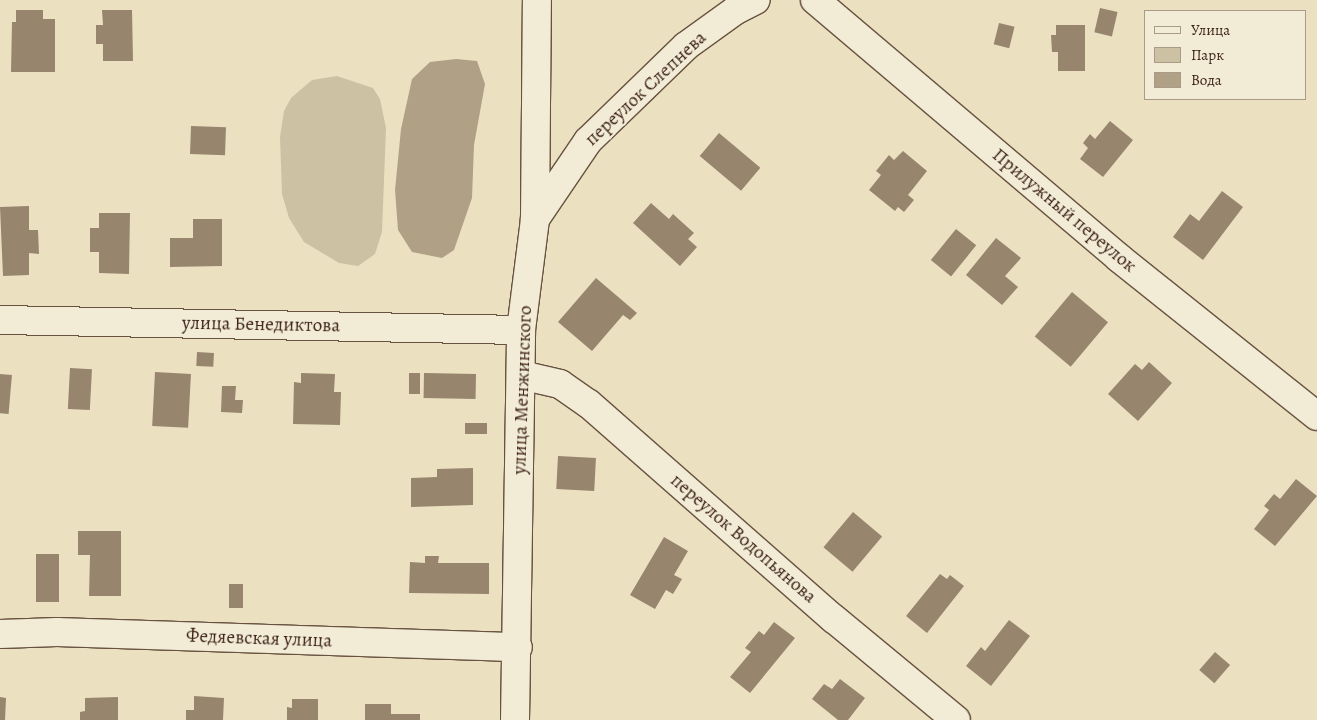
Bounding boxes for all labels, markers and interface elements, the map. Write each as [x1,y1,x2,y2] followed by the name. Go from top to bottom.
[1144,10,1307,100] legend
[1191,20,1230,40] text: Улица
[581,27,711,151] street label: переулок Слепнева
[1191,45,1224,65] text: Парк
[1191,70,1222,90] text: Вода
[987,144,1141,278] street label: Прилужный переулок
[509,305,537,475] street label: улица Менжинского
[182,312,340,338] street label: улица Бенедиктова
[665,469,821,609] street label: переулок Водопьянова
[186,625,332,653] street label: Федяевская улица

